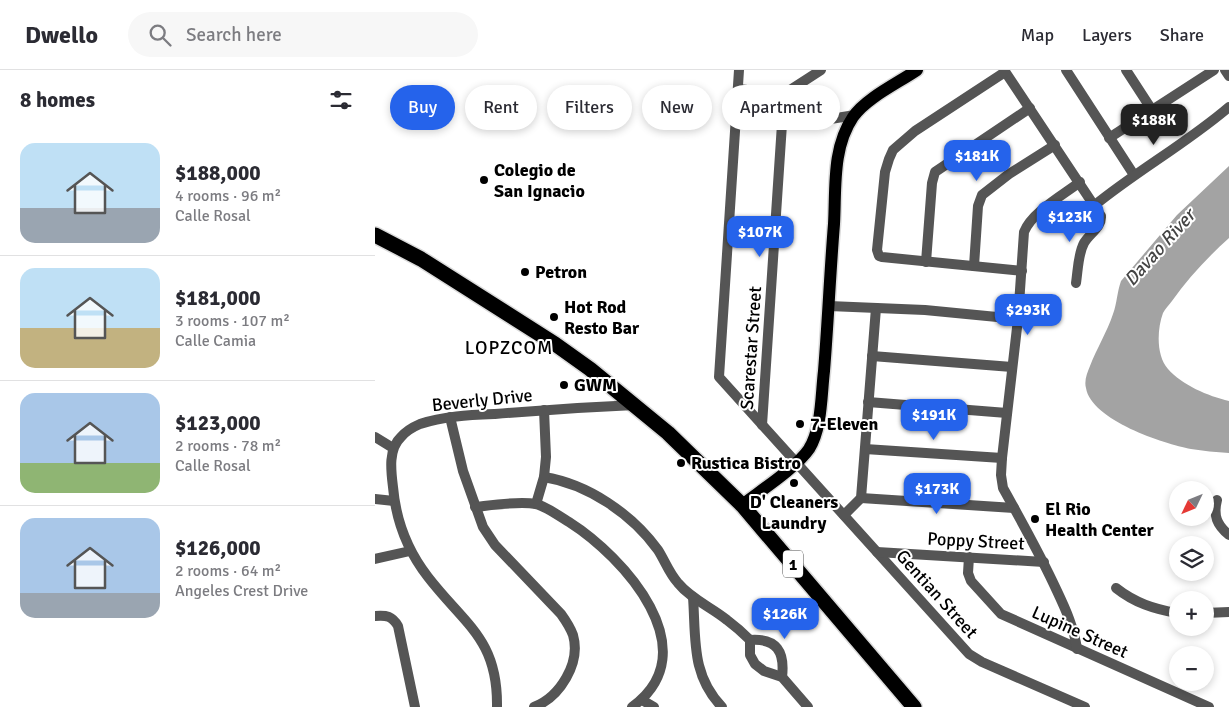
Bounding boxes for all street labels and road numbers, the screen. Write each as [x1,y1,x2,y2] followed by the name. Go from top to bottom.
[736,286,766,410] street label: Scarestar Street
[431,384,533,416] street label: Beverly Drive
[927,527,1025,555] street label: Poppy Street
[892,545,982,643] street label: Gentian Street
[783,550,803,578] road number: 1
[1029,601,1131,663] street label: Lupine Street

